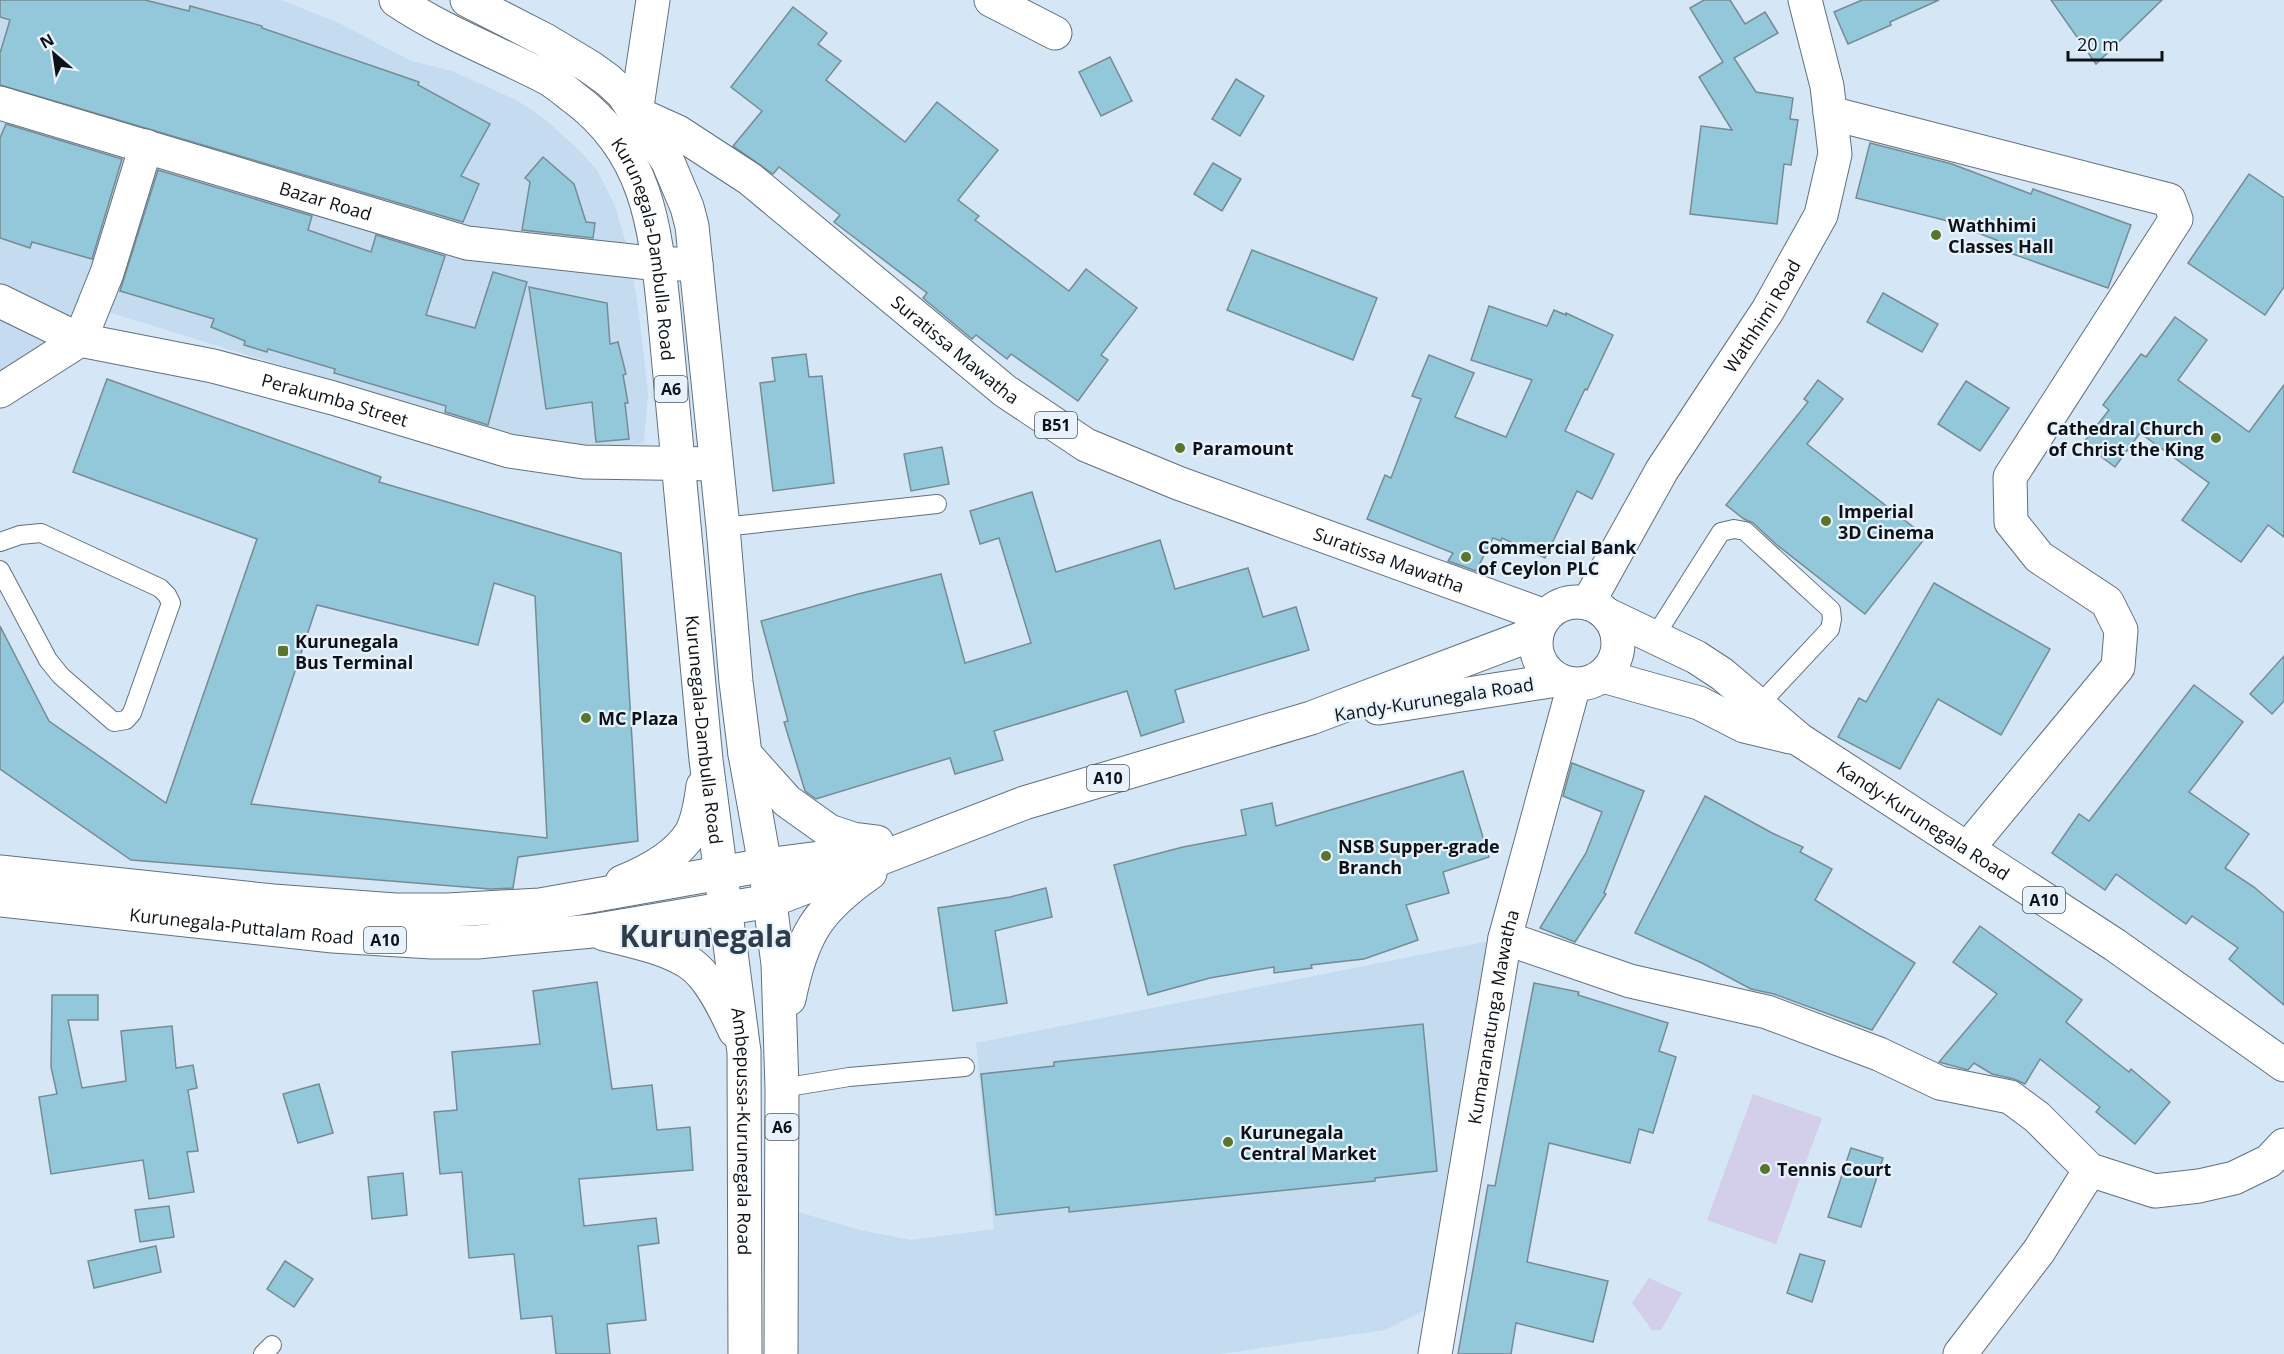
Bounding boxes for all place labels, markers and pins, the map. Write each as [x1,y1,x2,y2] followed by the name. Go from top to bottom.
[1948,213,2054,258] place label: Wathhimi Classes Hall
[1929,228,1943,242] marker: Wathhimi Classes Hall
[2046,416,2204,461] place label: Cathedral Church of Christ the King
[2209,431,2223,445] marker: Cathedral Church of Christ the King
[1192,436,1294,460] place label: Paramount
[1173,441,1187,455] marker: Paramount
[1838,499,1934,544] place label: Imperial 3D Cinema
[1819,514,1833,528] marker: Imperial 3D Cinema
[1478,535,1637,580] place label: Commercial Bank of Ceylon PLC
[1459,550,1473,564] marker: Commercial Bank of Ceylon PLC
[295,629,413,674] place label: Kurunegala Bus Terminal
[276,644,290,658] marker: Kurunegala Bus Terminal
[598,706,678,730] place label: MC Plaza
[579,711,593,725] marker: MC Plaza
[1338,834,1500,879] place label: NSB Supper-grade Branch
[1319,849,1333,863] marker: NSB Supper-grade Branch
[1240,1120,1377,1165] place label: Kurunegala Central Market
[1221,1135,1235,1149] marker: Kurunegala Central Market
[1777,1157,1891,1181] place label: Tennis Court
[1758,1162,1772,1176] marker: Tennis Court

